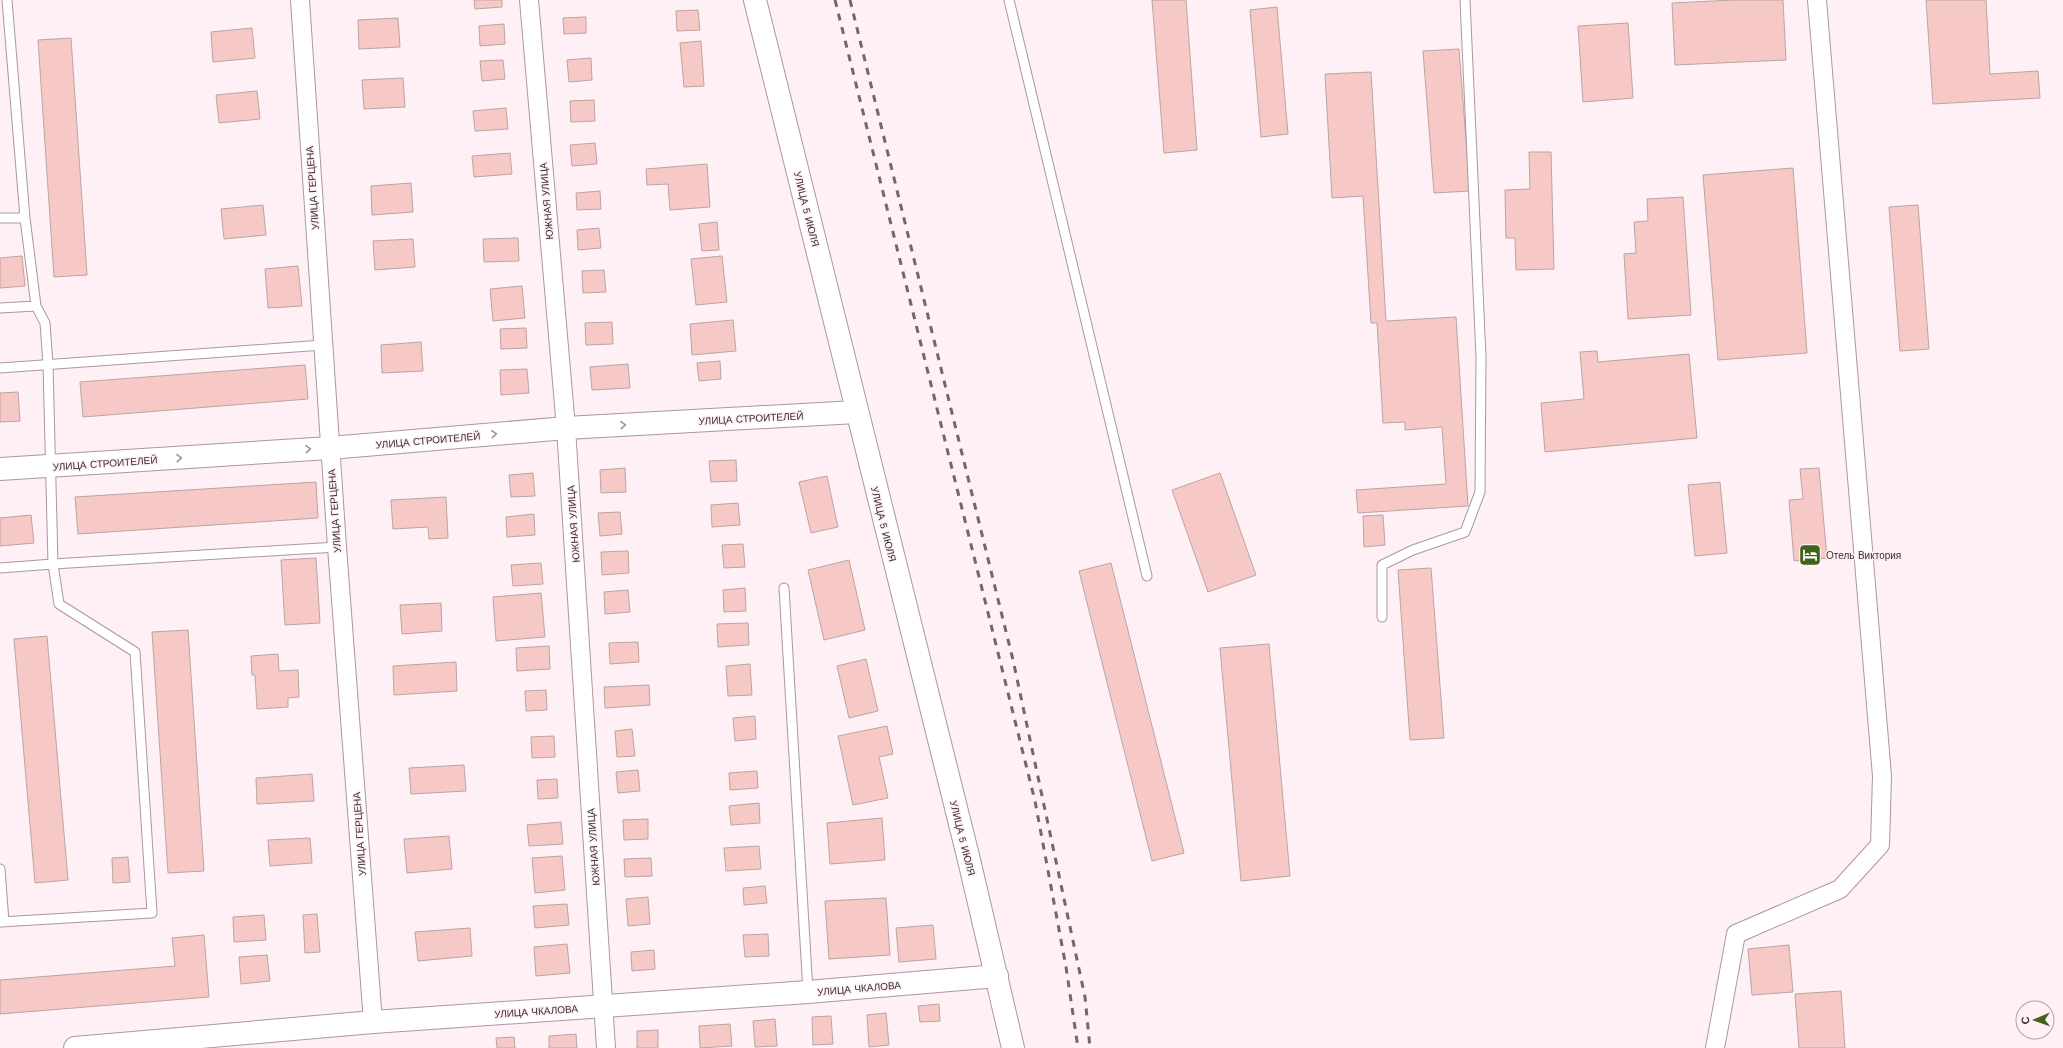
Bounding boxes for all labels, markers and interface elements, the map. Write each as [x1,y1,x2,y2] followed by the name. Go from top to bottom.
[304,145,321,230] street label: УЛИЦА ГЕРЦЕНА
[538,162,555,240] street label: ЮЖНАЯ УЛИЦА
[792,170,821,248] street label: УЛИЦА 5 ИЮЛЯ
[698,409,804,427] street label: УЛИЦА СТРОИТЕЛЕЙ
[620,421,626,429] one-way arrow
[375,429,481,451] street label: УЛИЦА СТРОИТЕЛЕЙ
[491,430,497,439] one-way arrow
[305,445,311,454] one-way arrow
[52,453,158,473] street label: УЛИЦА СТРОИТЕЛЕЙ
[176,453,182,462] one-way arrow
[326,468,343,553] street label: УЛИЦА ГЕРЦЕНА
[565,485,582,563] street label: ЮЖНАЯ УЛИЦА
[869,485,898,563] street label: УЛИЦА 5 ИЮЛЯ
[1797,542,1823,568] hotel icon: Отель Виктория
[1826,550,1901,561] place label: Отель Виктория
[351,791,368,876] street label: УЛИЦА ГЕРЦЕНА
[948,799,977,877] street label: УЛИЦА 5 ИЮЛЯ
[585,808,602,886] street label: ЮЖНАЯ УЛИЦА
[817,979,902,998] street label: УЛИЦА ЧКАЛОВА
[2015,1000,2055,1040] north arrow
[494,1003,579,1020] street label: УЛИЦА ЧКАЛОВА
[2019,1016,2032,1025] text: С

